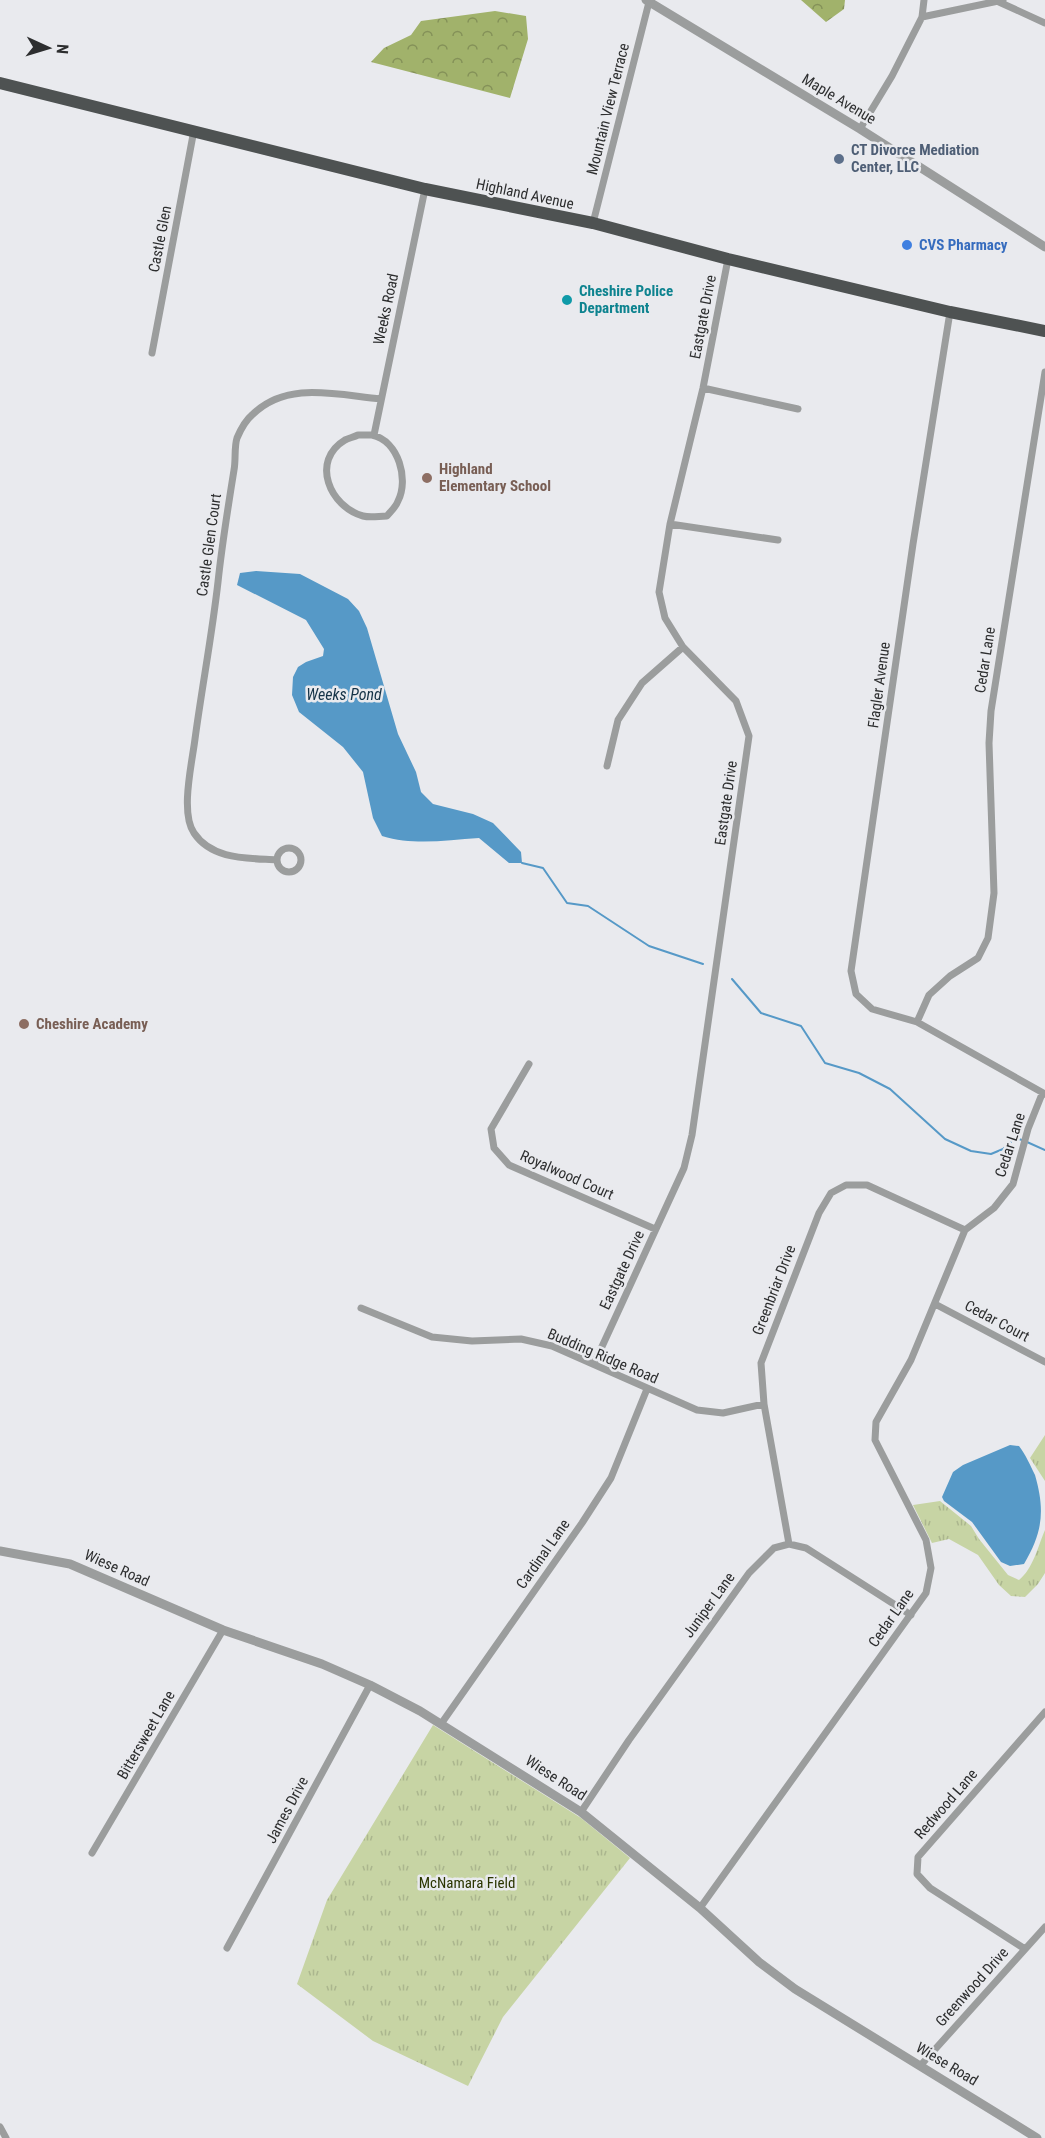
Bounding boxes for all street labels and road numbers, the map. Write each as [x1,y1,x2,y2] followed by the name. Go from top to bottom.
[583,41,633,177] street label: Mountain View Terrace
[799,70,879,128] street label: Maple Avenue
[475,175,575,213] street label: Highland Avenue
[145,204,175,274] street label: Castle Glen
[370,272,402,346] street label: Weeks Road
[686,273,720,361] street label: Eastgate Drive
[193,492,225,598] street label: Castle Glen Court
[971,626,999,694] street label: Cedar Lane
[864,641,894,729] street label: Flagler Avenue
[711,759,741,847] street label: Eastgate Drive
[991,1110,1029,1180] street label: Cedar Lane
[517,1146,617,1204] street label: Royalwood Court
[596,1228,648,1312] street label: Eastgate Drive
[749,1242,799,1338] street label: Greenbriar Drive
[961,1296,1033,1346] street label: Cedar Court
[545,1325,661,1387] street label: Budding Ridge Road
[512,1516,574,1592] street label: Cardinal Lane
[82,1546,152,1590] street label: Wiese Road
[679,1569,739,1641] street label: Juniper Lane
[864,1585,918,1651] street label: Cedar Lane
[113,1688,179,1782] street label: Bittersweet Lane
[522,1752,590,1804] street label: Wiese Road
[911,1765,981,1843] street label: Redwood Lane
[262,1774,312,1846] street label: James Drive
[932,1944,1012,2030] street label: Greenwood Drive
[913,2038,981,2090] street label: Wiese Road

